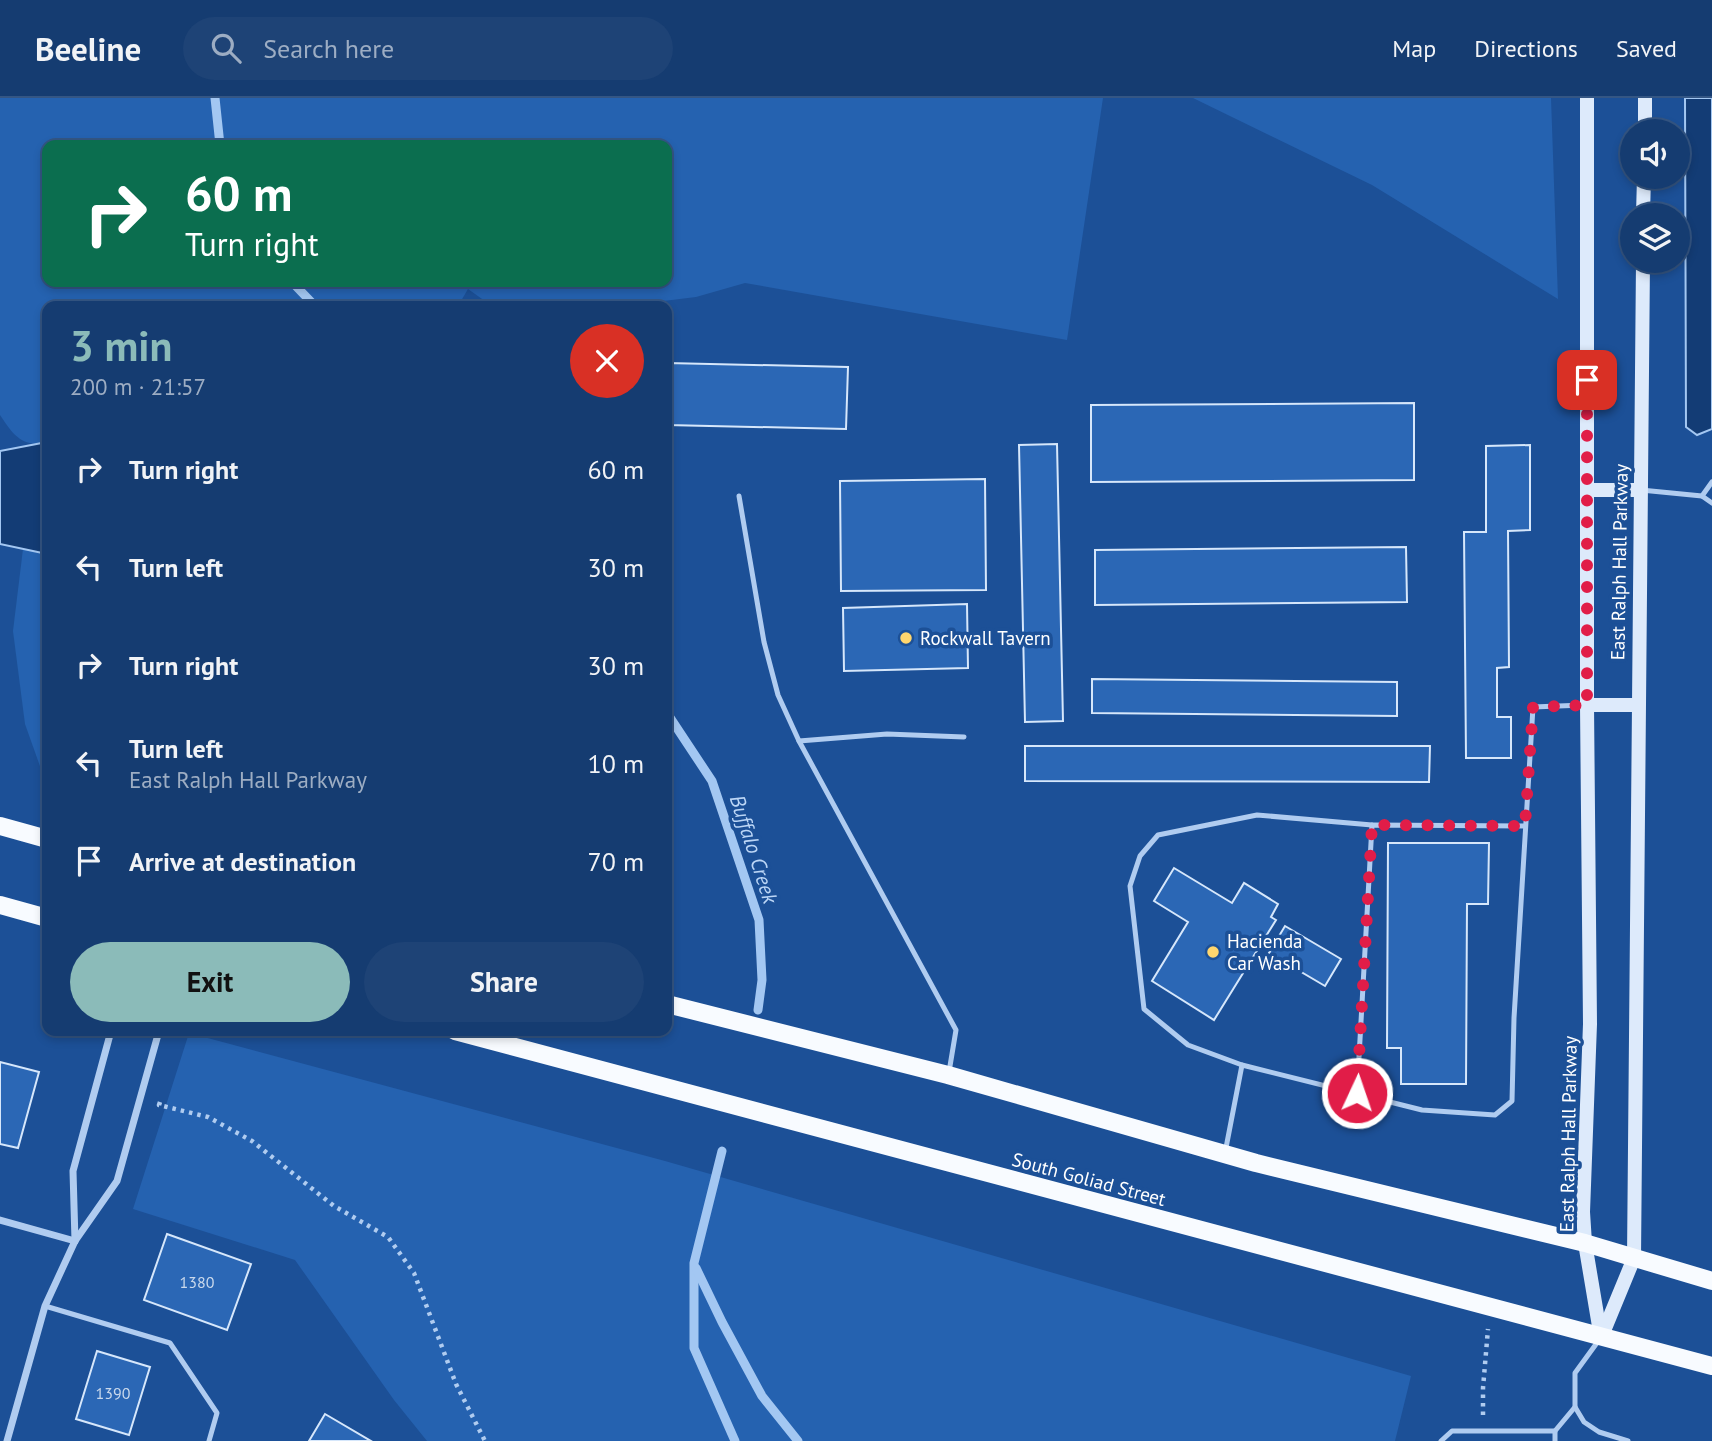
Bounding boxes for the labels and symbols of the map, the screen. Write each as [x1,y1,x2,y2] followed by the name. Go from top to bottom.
[1557,350,1617,410] pin
[1605,463,1633,660] street label: East Ralph Hall Parkway
[920,626,1051,650] place label: Rockwall Tavern
[898,630,914,646] marker: Rockwall Tavern
[724,791,785,908] water label: Buffalo Creek
[1227,929,1303,975] place label: Hacienda Car Wash
[1205,944,1221,960] marker: Hacienda Car Wash
[1554,1035,1582,1232] street label: East Ralph Hall Parkway
[1320,1056,1394,1130] position arrow
[1010,1147,1169,1211] street label: South Goliad Street
[180,1272,215,1292] house number: 1380
[96,1383,131,1403] house number: 1390

